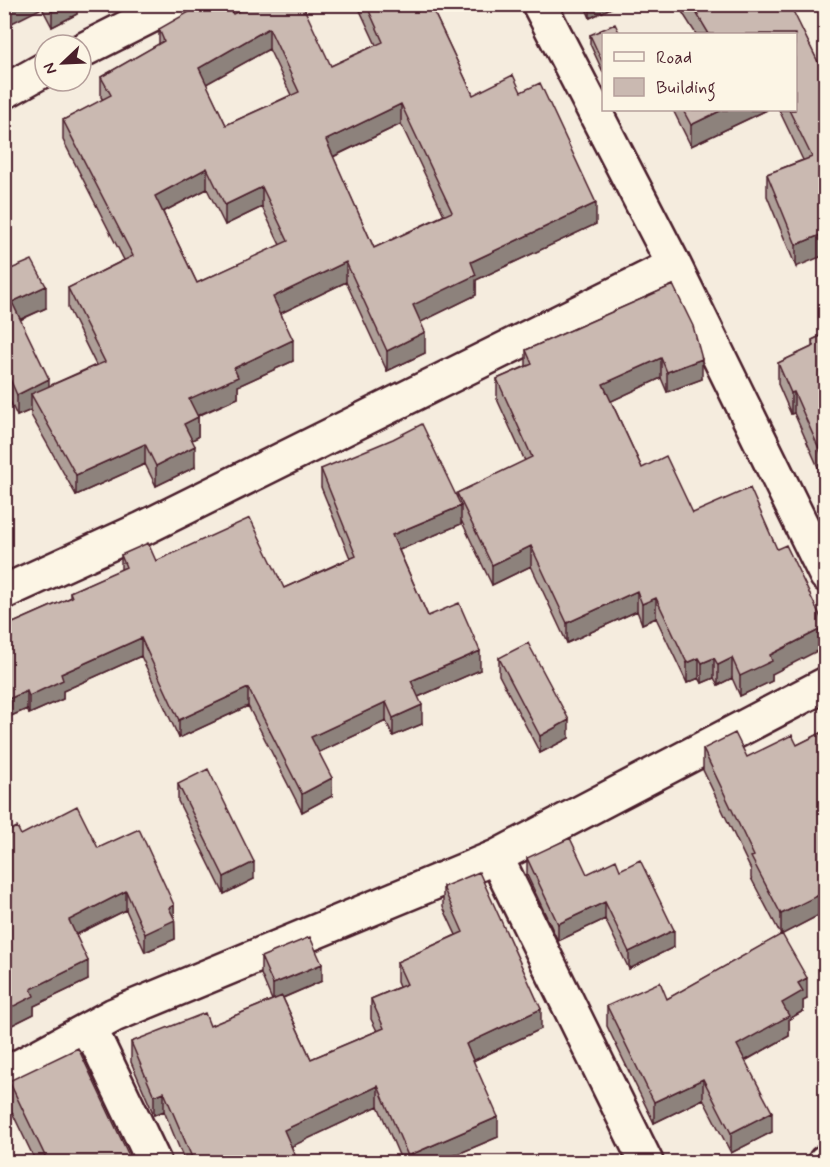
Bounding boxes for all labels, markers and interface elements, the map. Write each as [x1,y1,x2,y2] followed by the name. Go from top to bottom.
[33,33,93,93] north arrow
[602,33,797,111] legend
[656,46,692,70] text: Road
[39,59,62,77] text: N
[656,76,716,102] text: Building

